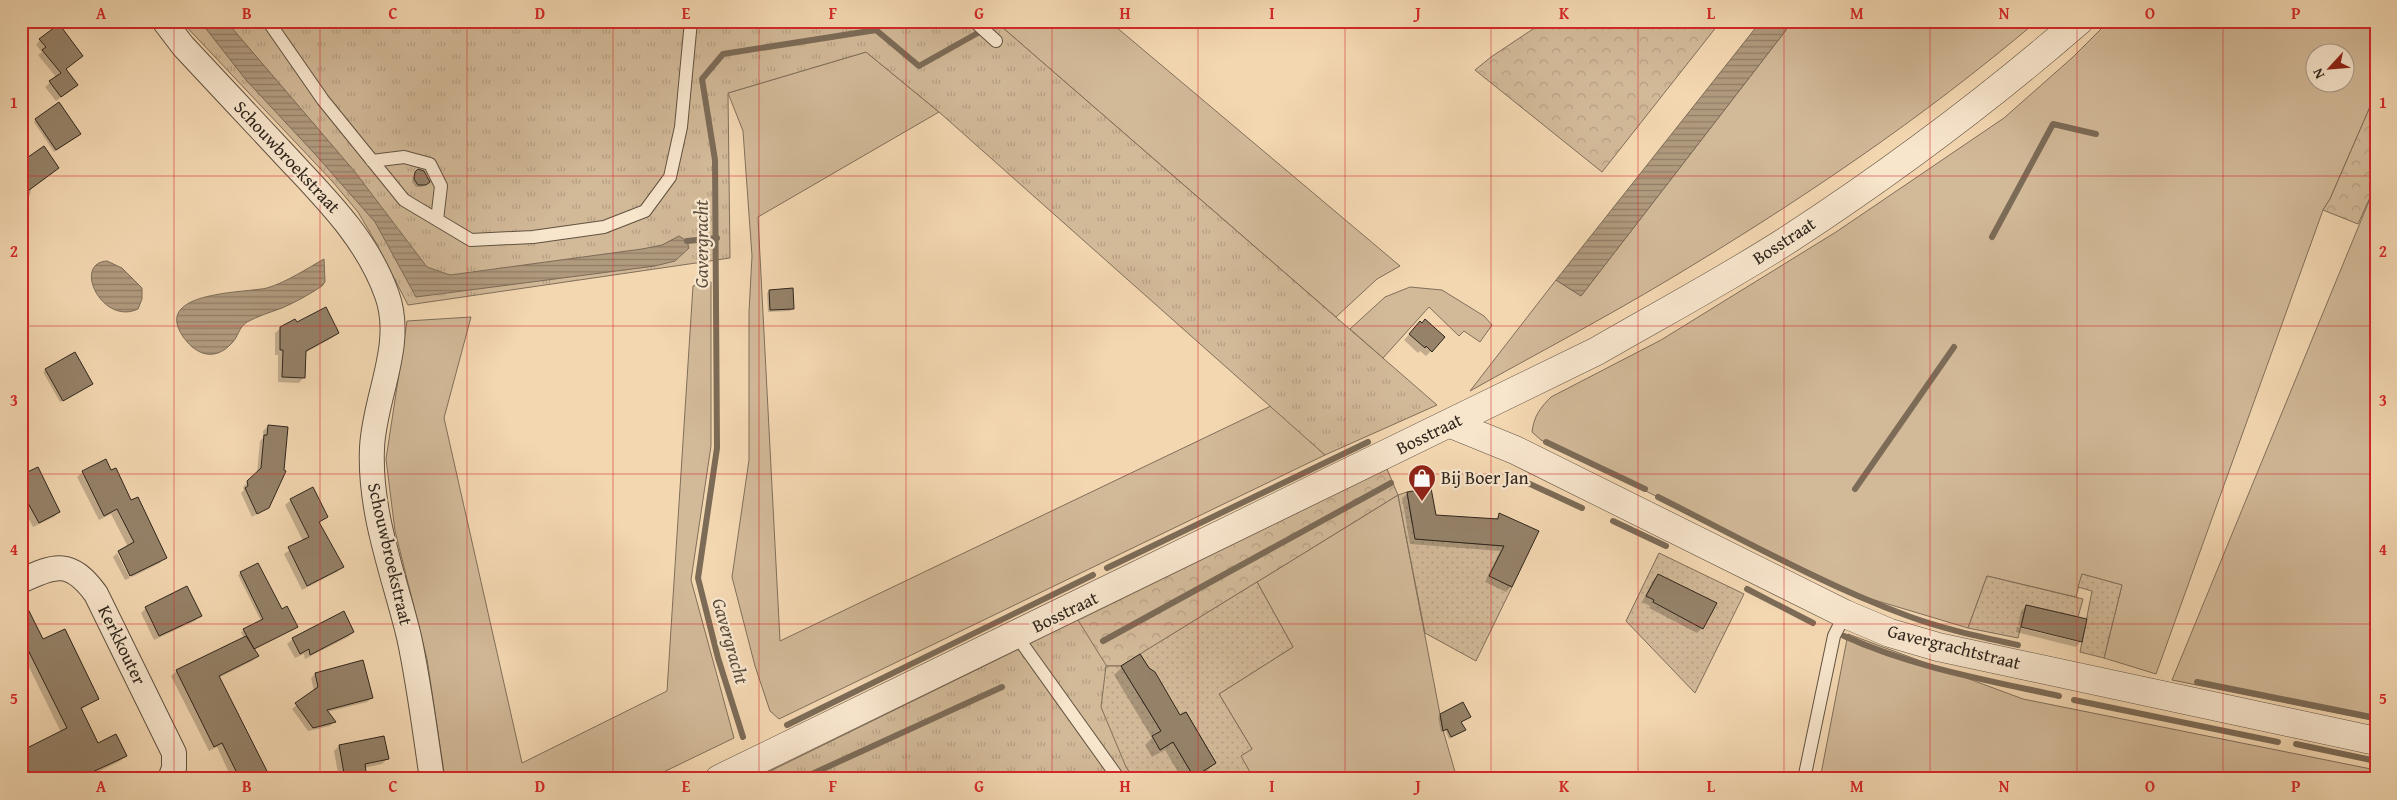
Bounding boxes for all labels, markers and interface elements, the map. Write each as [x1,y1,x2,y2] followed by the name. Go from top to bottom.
[96,1,107,25] text: A
[242,1,252,25] text: B
[388,1,398,25] text: C
[535,1,545,25] text: D
[682,1,691,25] text: E
[829,1,837,25] text: F
[974,1,984,25] text: G
[1119,1,1131,25] text: H
[1269,1,1275,25] text: I
[1412,1,1421,25] text: J
[1559,1,1570,25] text: K
[1707,1,1716,25] text: L
[1850,1,1864,25] text: M
[1999,1,2010,25] text: N
[2145,1,2155,25] text: O
[2291,1,2301,25] text: P
[2304,42,2354,92] north arrow
[2307,65,2329,82] text: N
[10,90,18,114] text: 1
[2379,90,2387,114] text: 1
[228,94,347,220] street label: Schouwbroekstraat
[687,199,715,288] water label: Gavergracht
[1747,210,1821,271] street label: Bosstraat
[10,239,18,263] text: 2
[2379,239,2387,263] text: 2
[10,388,18,412] text: 3
[2379,388,2387,412] text: 3
[1391,406,1467,461] street label: Bosstraat
[1407,463,1437,502] shop icon: Bij Boer Jan
[1441,464,1529,491] place label: Bij Boer Jan
[361,480,420,629] street label: Schouwbroekstraat
[10,537,18,561] text: 4
[2379,537,2387,561] text: 4
[1027,584,1103,639] street label: Bosstraat
[705,595,757,688] water label: Gavergracht
[92,600,154,690] street label: Kerkkouter
[1885,617,2024,676] street label: Gavergrachtstraat
[10,686,18,710] text: 5
[2379,686,2387,710] text: 5
[96,774,107,798] text: A
[242,774,252,798] text: B
[388,774,398,798] text: C
[535,774,545,798] text: D
[682,774,691,798] text: E
[829,774,837,798] text: F
[974,774,984,798] text: G
[1119,774,1131,798] text: H
[1269,774,1275,798] text: I
[1412,774,1421,798] text: J
[1559,774,1570,798] text: K
[1707,774,1716,798] text: L
[1850,774,1864,798] text: M
[1999,774,2010,798] text: N
[2145,774,2155,798] text: O
[2291,774,2301,798] text: P

